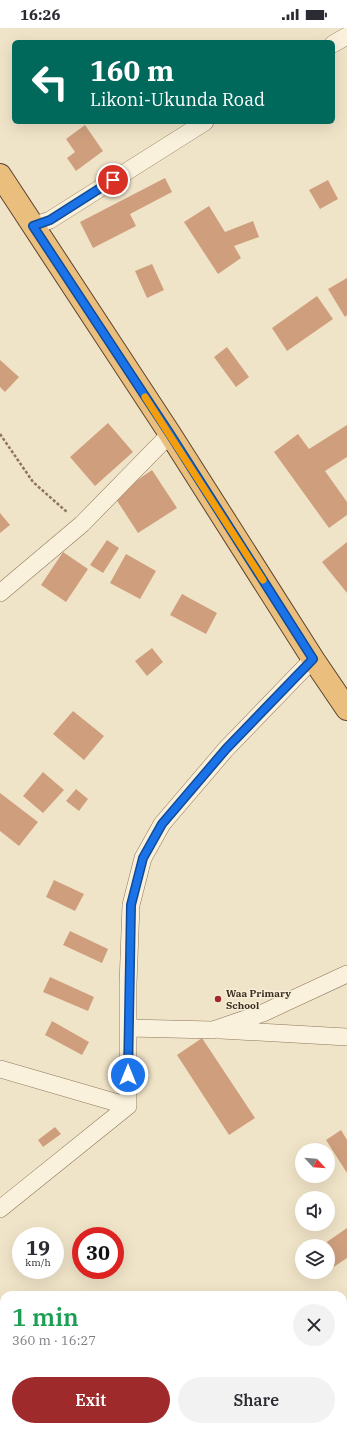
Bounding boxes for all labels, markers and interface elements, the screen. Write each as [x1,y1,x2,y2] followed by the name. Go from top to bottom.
[20,5,61,24] text: 16:26
[90,52,174,89] text: 160 m
[24,56,76,108] icon: left
[90,88,265,111] text: Likoni-Ukunda Road
[96,163,130,197] pin
[102,169,124,191] icon: arrive
[226,987,291,1012] place label: Waa Primary School
[213,994,223,1004] marker: Waa Primary School
[107,1054,149,1096] position arrow
[295,1143,335,1183] north arrow
[295,1143,335,1279] map controls
[295,1191,335,1231] button: sound
[72,1227,124,1279] speed limit sign: 30
[26,1234,50,1261] text: 19
[295,1239,335,1279] button: layers
[25,1256,51,1269] text: km/h
[12,1301,79,1333] text: 1 min
[293,1304,335,1346] button: close
[12,1332,96,1349] text: 360 m · 16:27
[12,1377,170,1423] button: Exit
[178,1377,335,1423] button: Share

